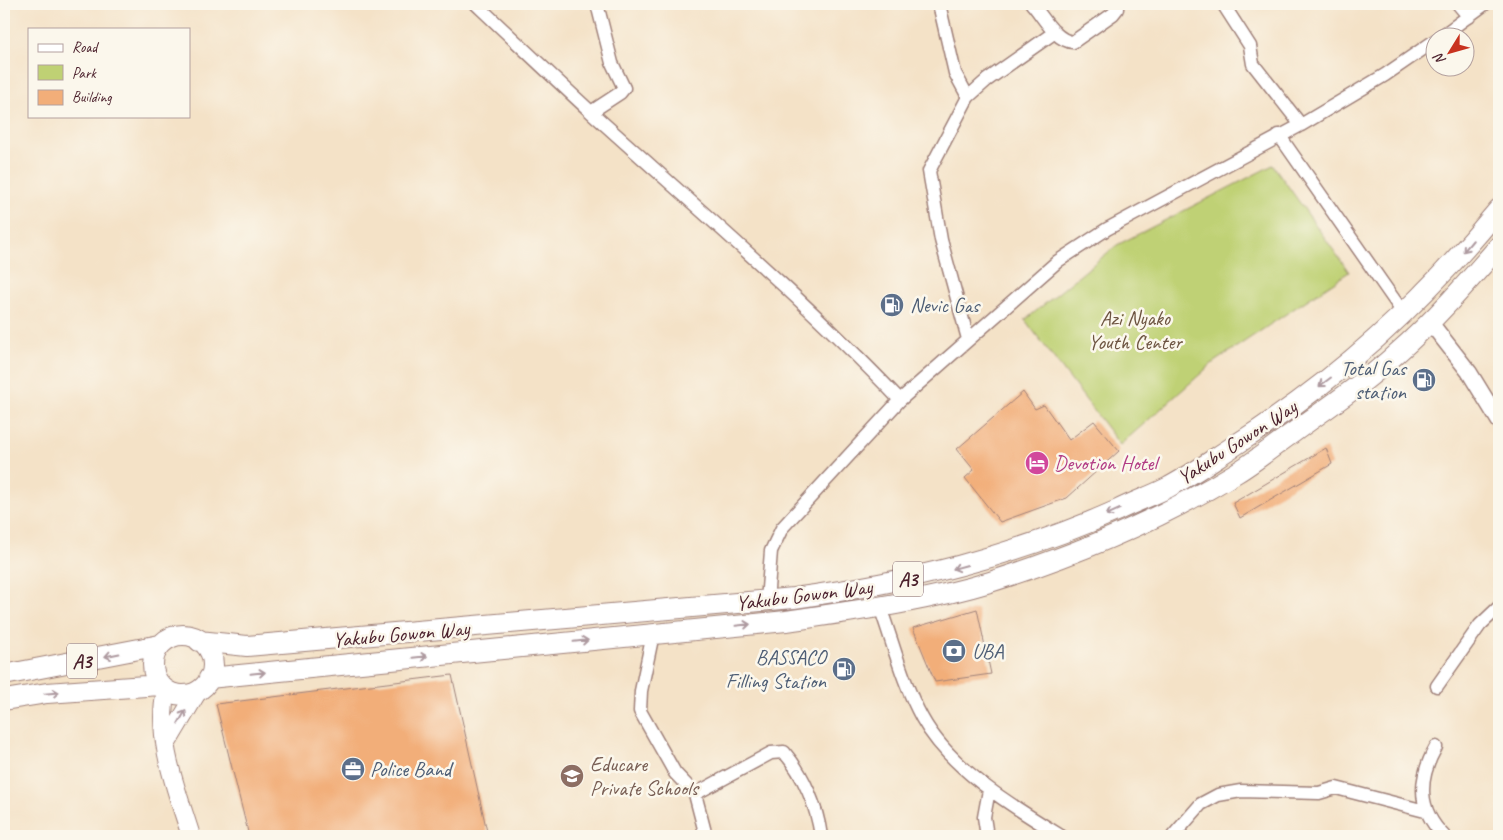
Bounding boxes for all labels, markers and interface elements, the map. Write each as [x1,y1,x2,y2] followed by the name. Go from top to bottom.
[28,28,190,118] legend
[1426,28,1476,78] north arrow
[72,38,99,57] text: Road
[1429,49,1449,68] text: N
[72,64,97,83] text: Park
[72,88,112,107] text: Building
[1463,240,1474,253] one-way arrow
[879,292,905,318] fuel station icon: Nevic Gas
[910,292,981,318] place label: Nevic Gas
[1088,305,1183,355] park label: Azi Nyako Youth Center
[1341,355,1408,405] place label: Total Gas station
[1411,367,1437,393] fuel station icon: Total Gas station
[1318,377,1332,387] one-way arrow
[1172,393,1303,490] street label: Yakubu Gowon Way
[1024,450,1050,476] hotel icon: Devotion Hotel
[1054,450,1160,476] place label: Devotion Hotel
[1106,507,1121,517] one-way arrow
[893,562,923,596] road number: A3
[952,562,968,572] one-way arrow
[734,574,875,616] street label: Yakubu Gowon Way
[332,615,472,653] street label: Yakubu Gowon Way
[735,620,751,630] one-way arrow
[573,636,589,646] one-way arrow
[941,638,967,664] bank icon: UBA
[972,638,1004,664] place label: UBA
[67,644,97,678] road number: A3
[726,644,829,694] place label: BASSACO Filling Station
[105,650,121,660] one-way arrow
[411,652,427,661] one-way arrow
[831,656,857,682] fuel station icon: BASSACO Filling Station
[250,668,266,678] one-way arrow
[44,688,60,697] one-way arrow
[178,711,188,725] one-way arrow
[590,751,700,801] place label: Educare Private Schools
[340,756,366,782] office icon: Police Band
[370,756,455,782] place label: Police Band
[559,763,585,789] school or university icon: Educare Private Schools

